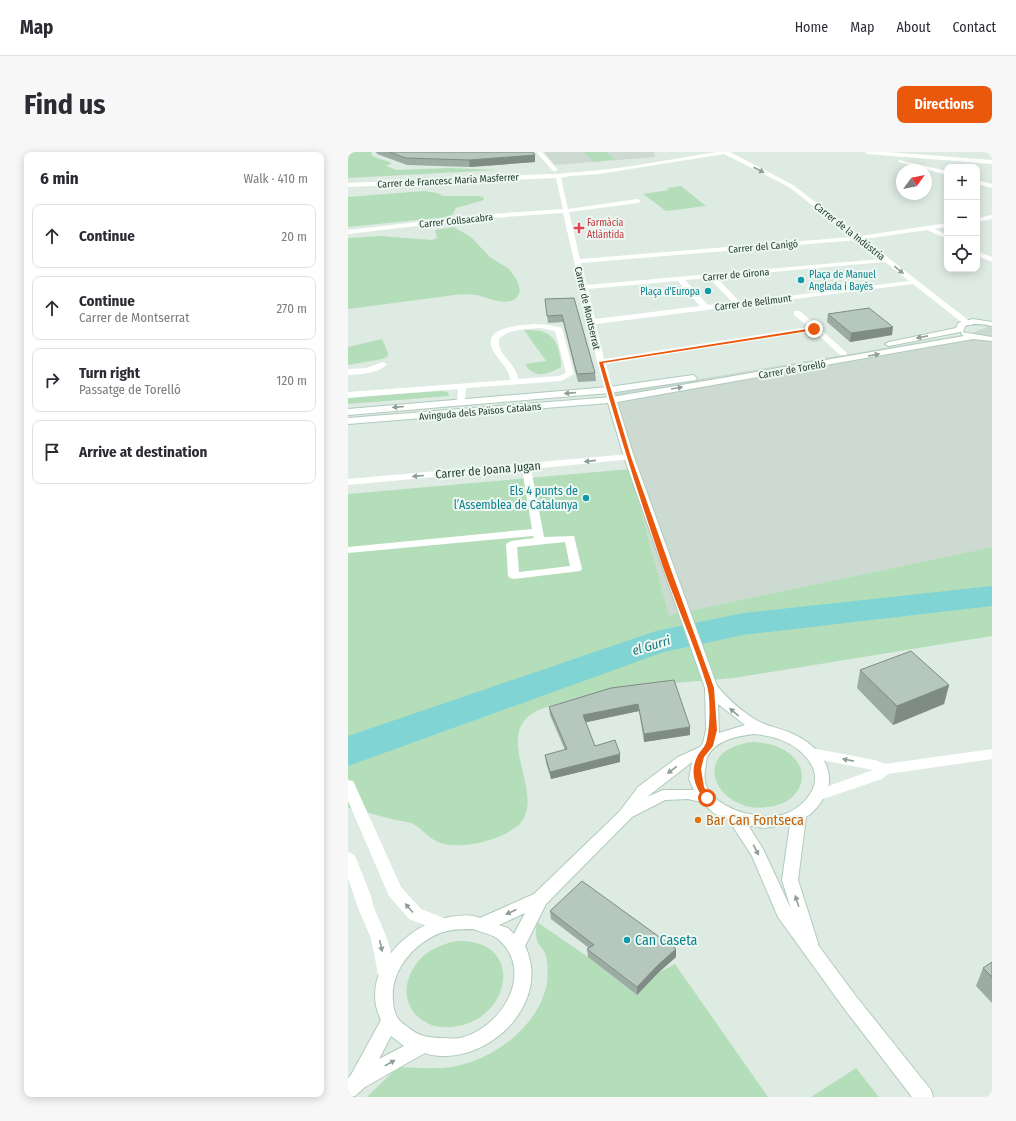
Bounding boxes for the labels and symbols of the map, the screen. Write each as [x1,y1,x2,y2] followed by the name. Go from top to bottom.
[896,164,932,200] north arrow
[754,167,765,173] one-way arrow
[377,171,520,191] street label: Carrer de Francesc Maria Masferrer
[811,200,888,263] street label: Carrer de la Indústria
[418,211,494,231] street label: Carrer Collsacabra
[587,217,624,241] place label: Farmàcia Atlàntida
[574,223,584,233] marker: Farmàcia Atlàntida
[728,238,799,256] street label: Carrer del Canigó
[572,265,603,352] street label: Carrer de Montserrat
[893,265,904,274] one-way arrow
[702,266,770,284] street label: Carrer de Girona
[809,269,876,293] place label: Plaça de Manuel Anglada i Bayès
[796,275,806,285] marker: Plaça de Manuel Anglada i Bayès
[640,286,700,298] place label: Plaça d'Europa
[703,286,713,296] marker: Plaça d'Europa
[714,292,793,314] street label: Carrer de Bellmunt
[805,320,823,338] route end
[916,335,928,341] one-way arrow
[868,351,881,357] one-way arrow
[758,358,827,382] street label: Carrer de Torelló
[671,385,683,391] one-way arrow
[564,390,576,397] one-way arrow
[418,401,542,423] street label: Avinguda dels Països Catalans
[392,404,404,411] one-way arrow
[584,457,596,464] one-way arrow
[435,458,541,482] street label: Carrer de Joana Jugan
[412,473,424,480] one-way arrow
[454,484,578,512] place label: Els 4 punts de l’Assemblea de Catalunya
[581,493,591,503] marker: Els 4 punts de l’Assemblea de Catalunya
[630,633,673,658] water label: el Gurri
[728,707,739,716] one-way arrow
[842,757,854,763] one-way arrow
[666,766,677,774] one-way arrow
[698,789,716,807] route start
[706,812,804,829] place label: Bar Can Fontseca
[693,815,703,825] marker: Bar Can Fontseca
[752,844,759,855] one-way arrow
[794,895,800,907] one-way arrow
[405,903,414,912] one-way arrow
[505,910,517,916] one-way arrow
[635,932,698,949] place label: Can Caseta
[622,935,632,945] marker: Can Caseta
[378,940,384,952] one-way arrow
[384,1060,396,1067] one-way arrow

